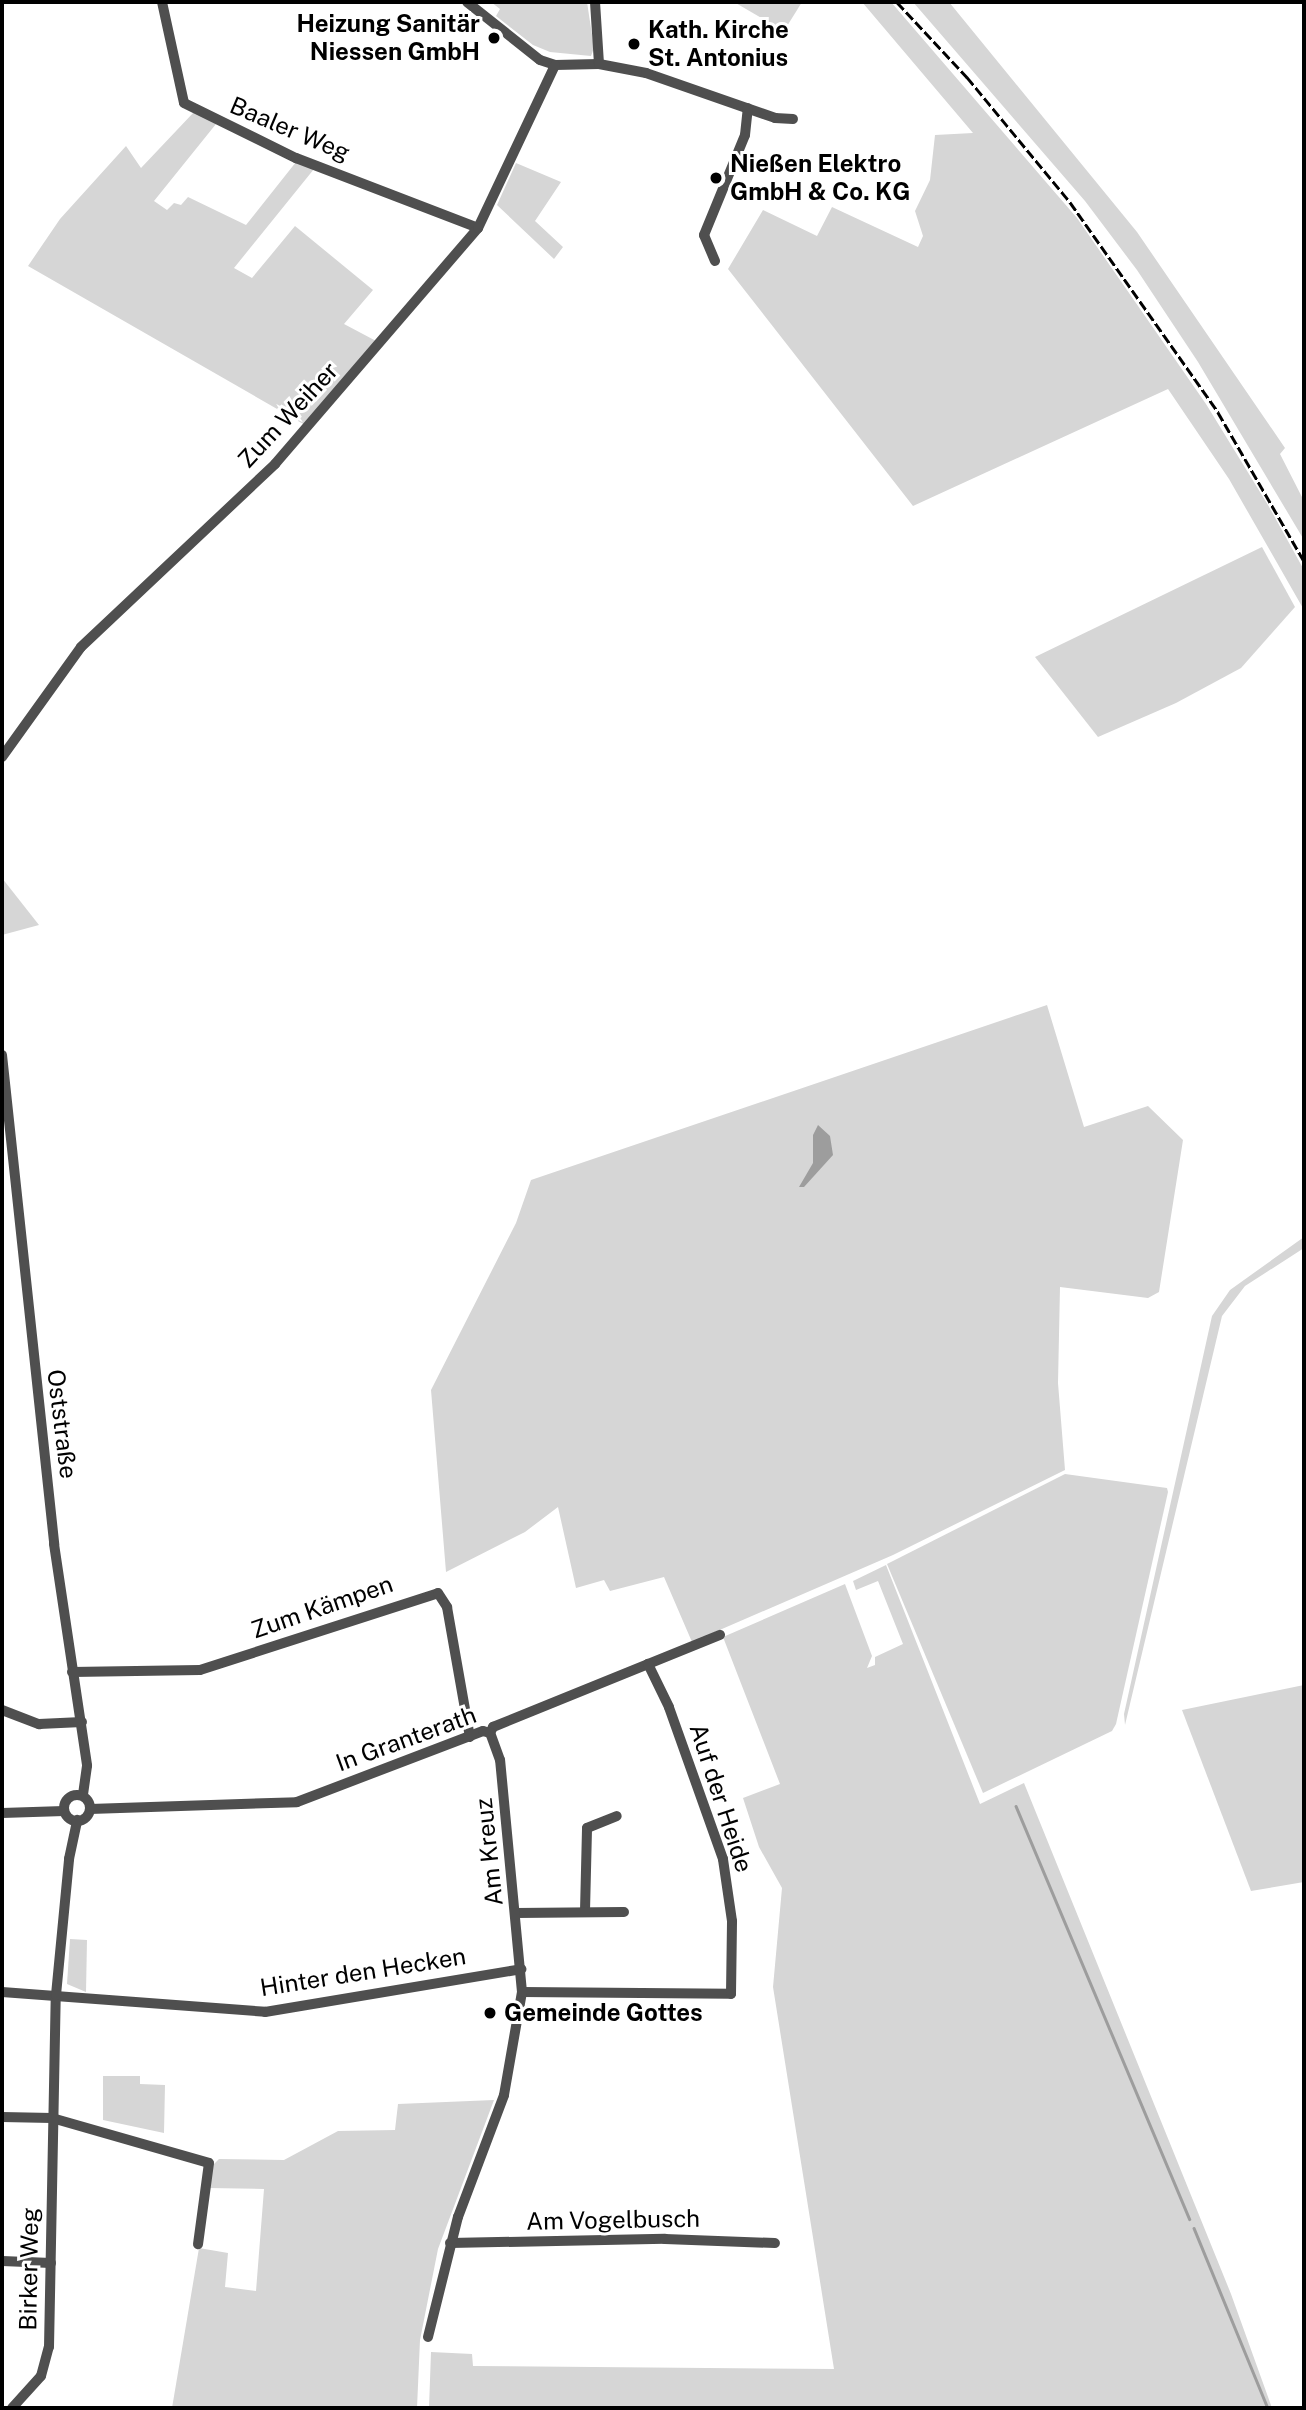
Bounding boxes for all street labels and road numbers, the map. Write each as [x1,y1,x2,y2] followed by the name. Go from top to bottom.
[225,91,355,167] street label: Baaler Weg
[232,356,344,474] street label: Zum Weiher
[41,1368,83,1480] street label: Oststraße
[247,1569,397,1645] street label: Zum Kämpen
[332,1700,480,1778] street label: In Granterath
[683,1720,759,1876] street label: Auf der Heide
[469,1797,509,1907] street label: Am Kreuz
[258,1941,468,2003] street label: Hinter den Hecken
[525,2204,701,2236] street label: Am Vogelbusch
[14,2207,44,2331] street label: Birker Weg

